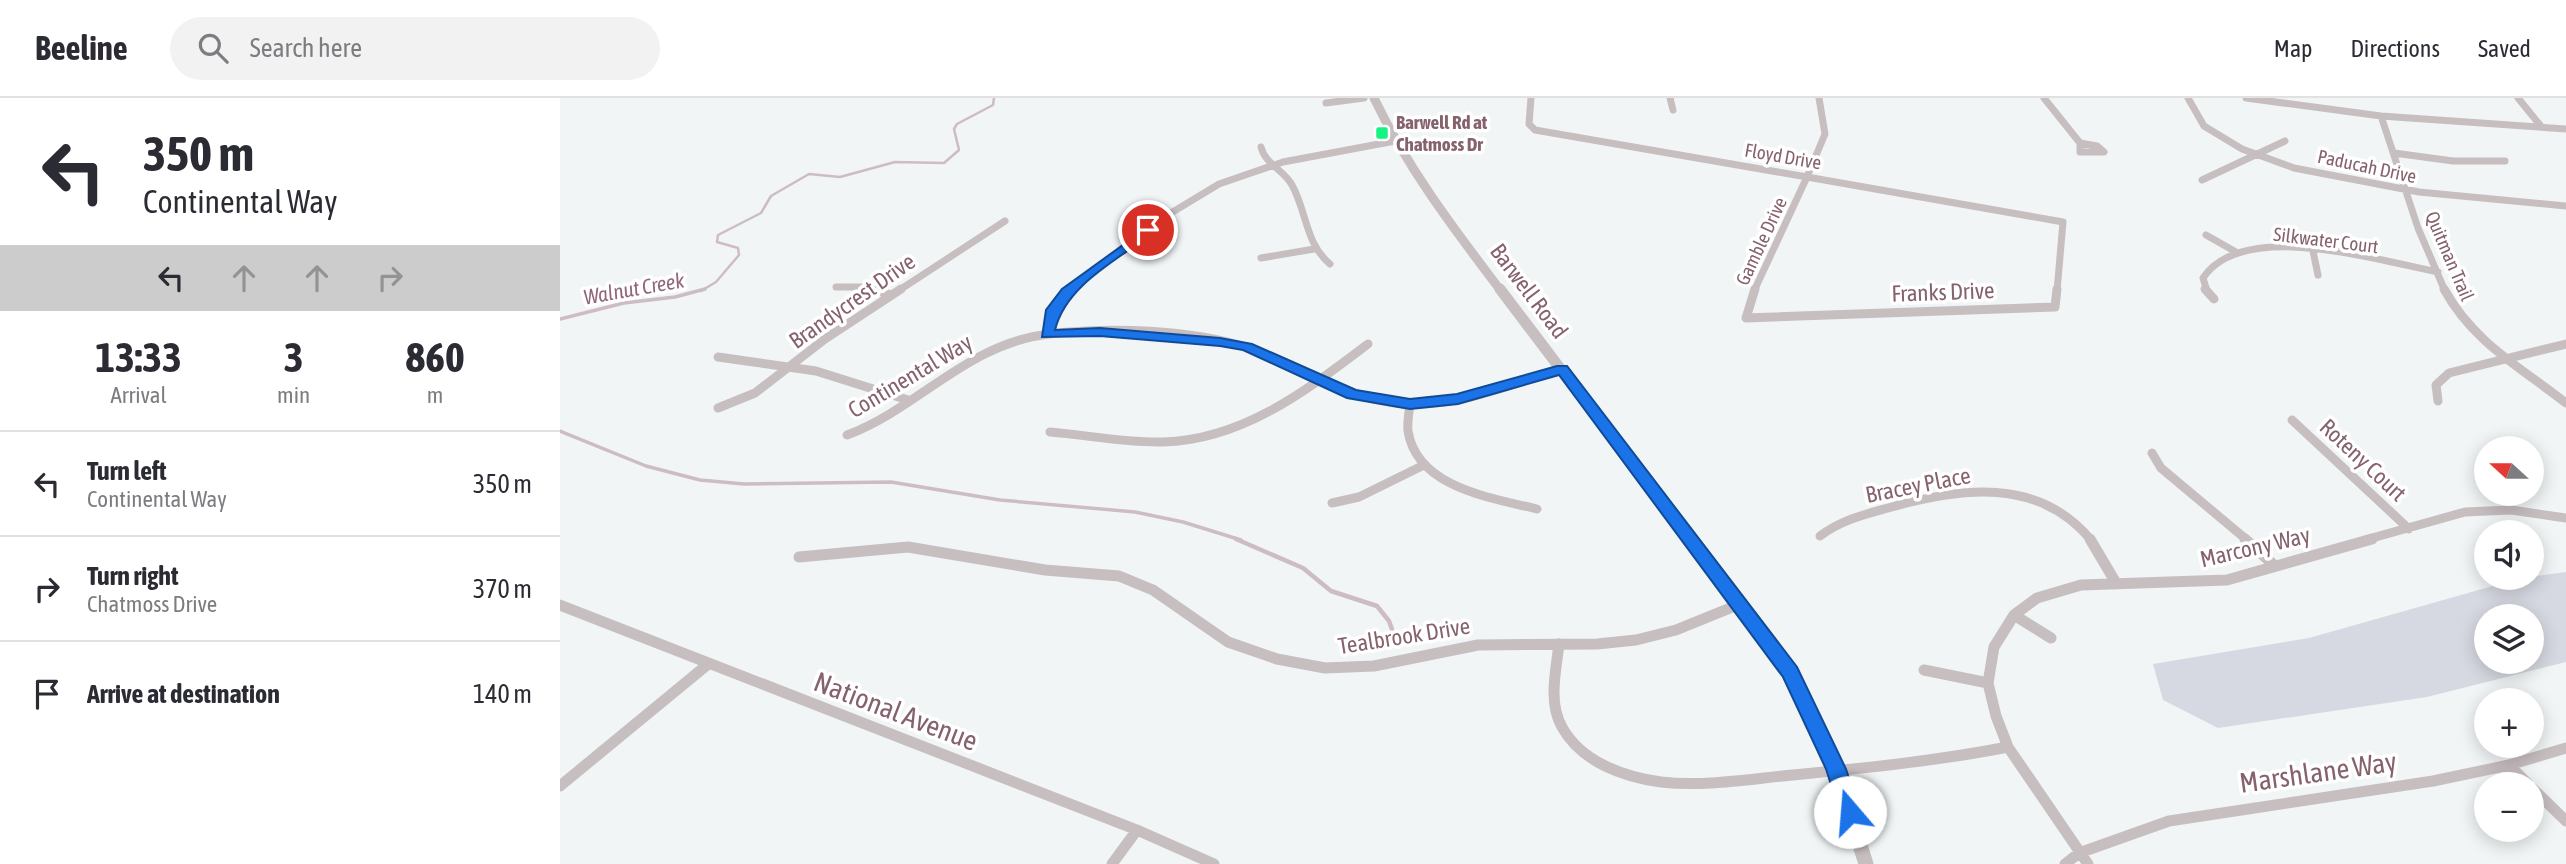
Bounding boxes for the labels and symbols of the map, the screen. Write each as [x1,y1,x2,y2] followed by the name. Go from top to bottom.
[1396,111,1488,155] place label: Barwell Rd at Chatmoss Dr
[1374,125,1390,141] marker: Barwell Rd at Chatmoss Dr
[1743,138,1823,174] street label: Floyd Drive
[2316,145,2418,187] street label: Paducah Drive
[1731,194,1791,288] street label: Gamble Drive
[1118,200,1178,260] pin
[2421,208,2479,304] street label: Quitman Trail
[2272,223,2380,257] street label: Silkwater Court
[1485,239,1573,343] street label: Barwell Road
[784,248,920,354] street label: Brandycrest Drive
[581,267,687,309] water label: Walnut Creek
[1891,277,1995,307] street label: Franks Drive
[843,329,977,423] street label: Continental Way
[2314,414,2412,506] street label: Roteny Court
[2474,436,2544,506] north arrow
[1863,462,1973,508] street label: Bracey Place
[2197,522,2313,572] street label: Marcony Way
[1336,613,1472,659] street label: Tealbrook Drive
[810,665,982,757] street label: National Avenue
[2237,745,2399,799] street label: Marshlane Way
[1813,775,1887,849] position arrow

